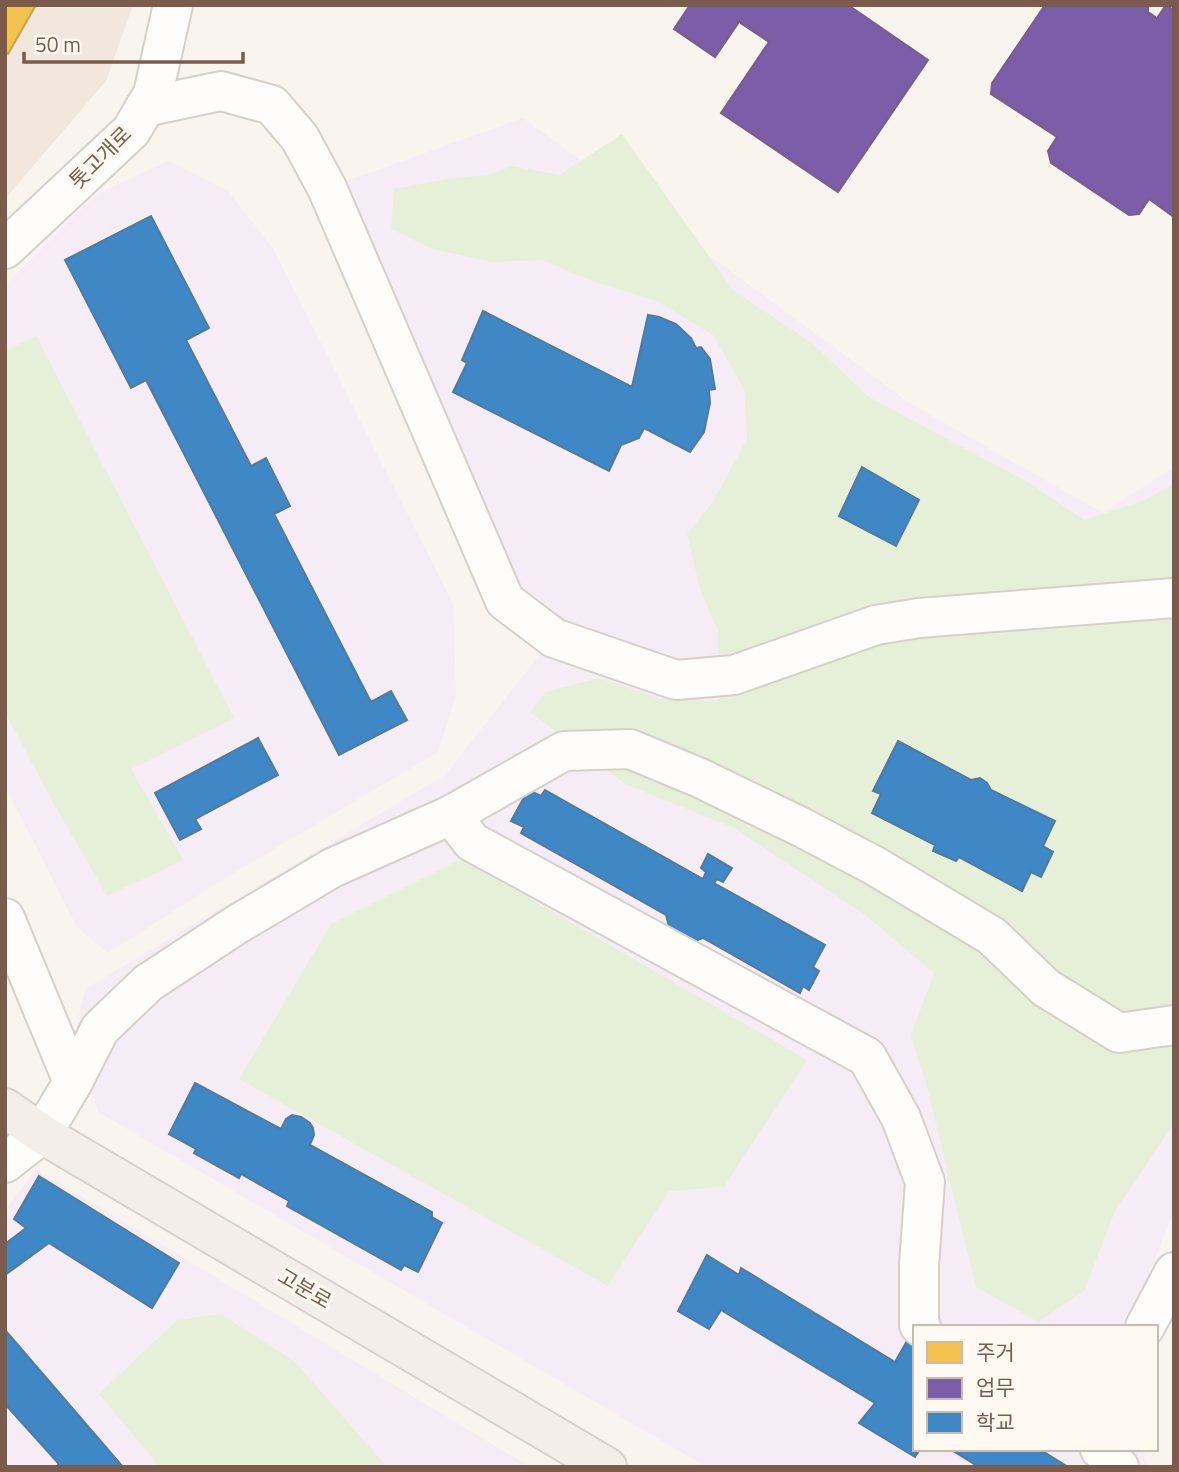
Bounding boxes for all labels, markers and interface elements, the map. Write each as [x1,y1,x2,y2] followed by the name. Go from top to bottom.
[24,21,243,65] scale bar
[35,28,81,60] text: 50 m
[61,118,139,196] street label: 톳고개로
[272,1260,338,1316] street label: 고분로
[913,1325,1158,1451] legend
[976,1336,1015,1368] text: 주거
[976,1371,1015,1403] text: 업무
[976,1406,1015,1438] text: 학교

